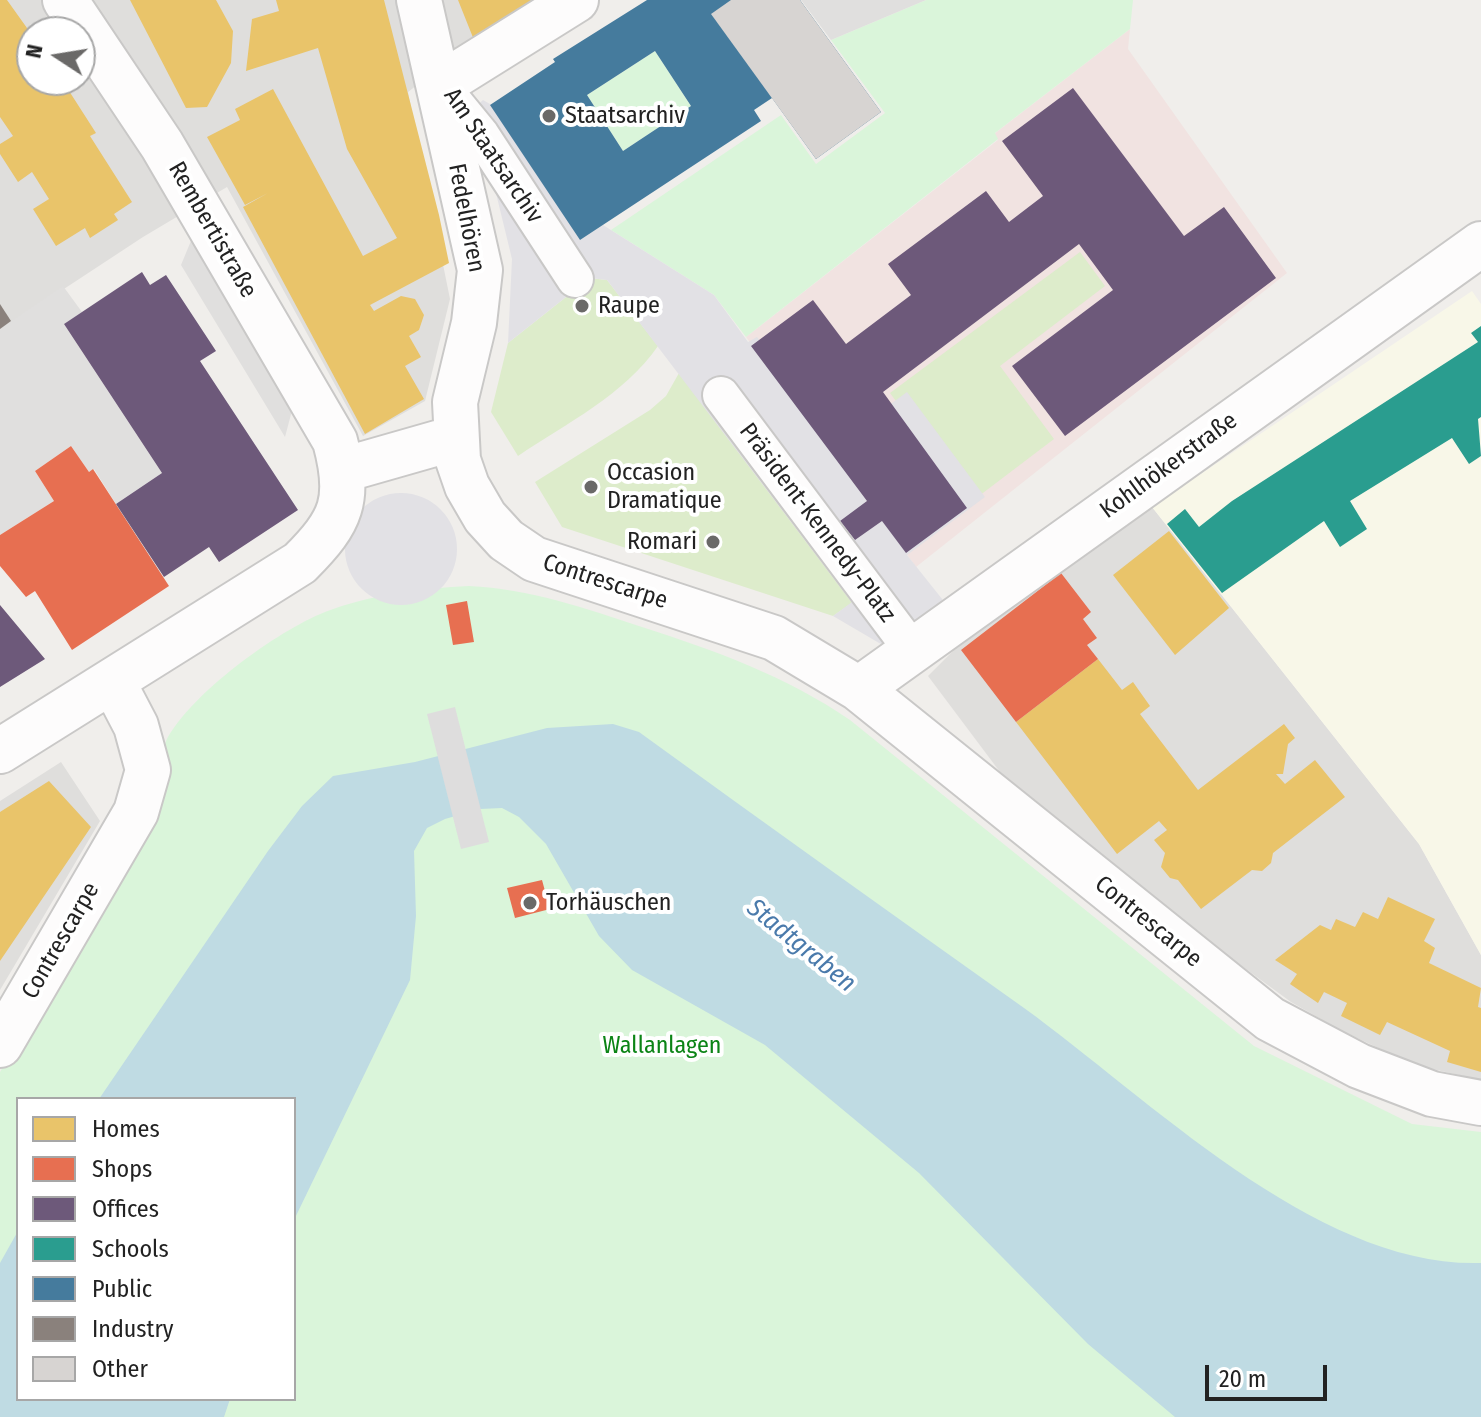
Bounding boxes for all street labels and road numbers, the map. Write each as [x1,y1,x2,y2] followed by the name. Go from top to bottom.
[437,83,549,229] street label: Am Staatsarchiv
[162,157,262,303] street label: Rembertistraße
[441,161,491,275] street label: Fedelhören
[1095,407,1243,525] street label: Kohlhökerstraße
[733,418,901,628] street label: Präsident-Kennedy-Platz
[539,548,671,616] street label: Contrescarpe
[1089,870,1207,974] street label: Contrescarpe
[16,878,106,1004] street label: Contrescarpe

